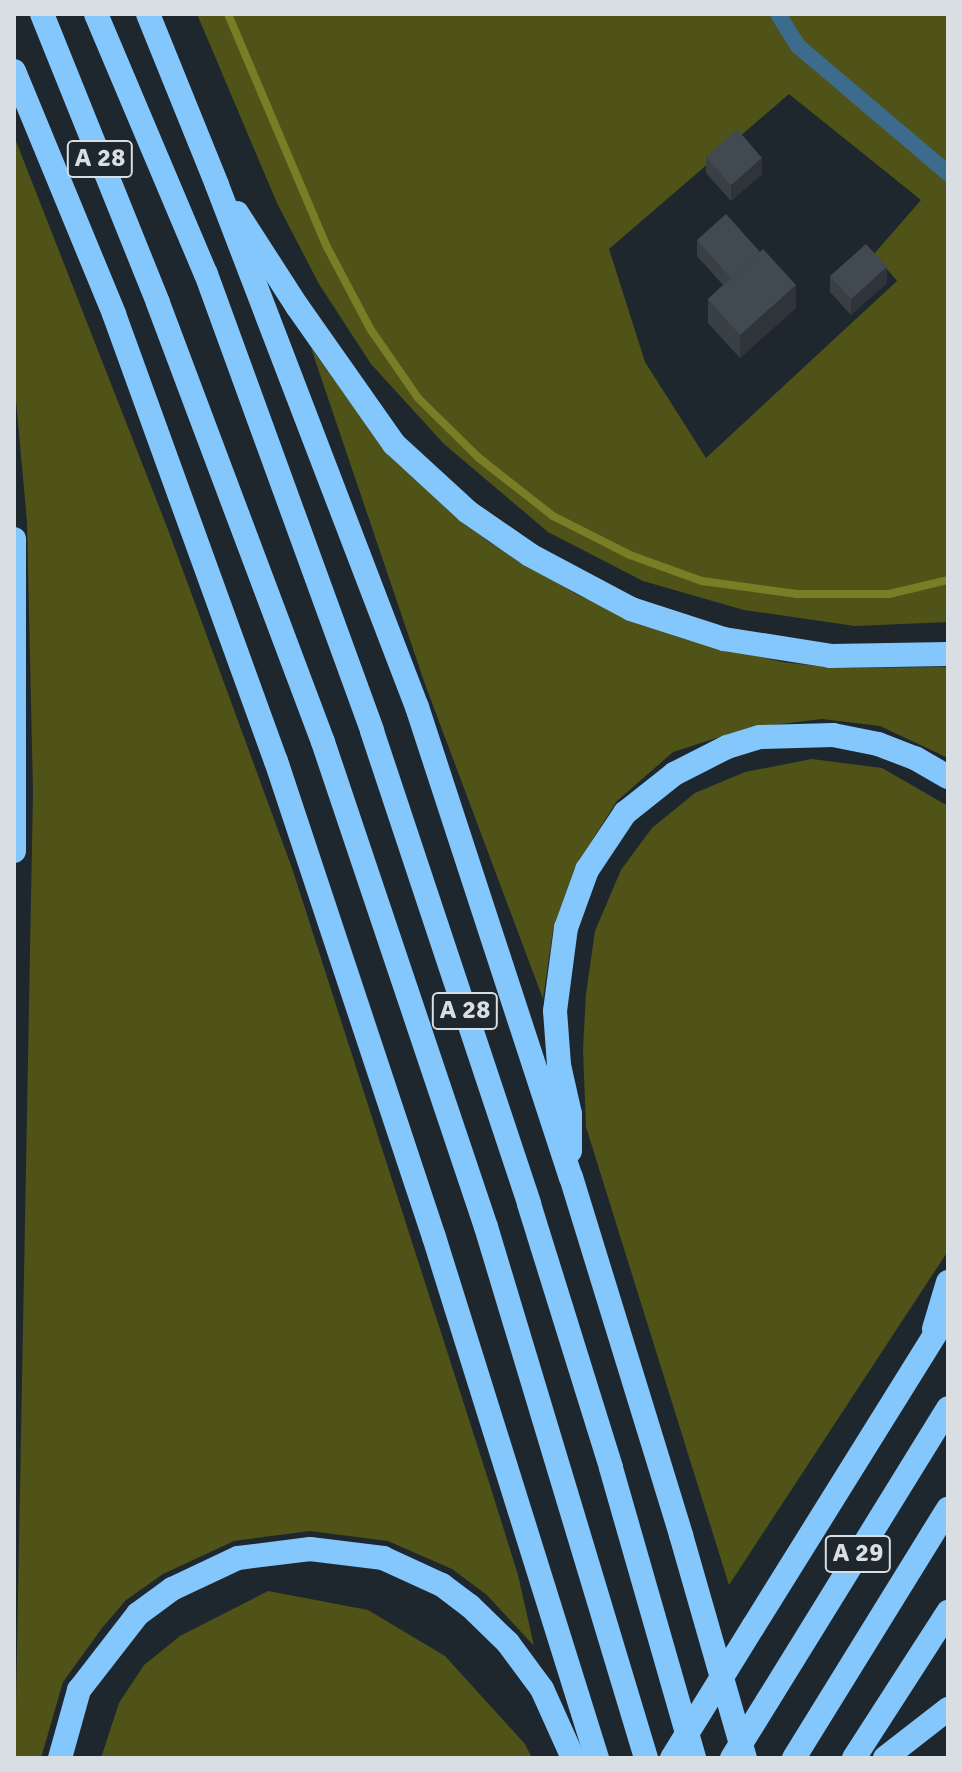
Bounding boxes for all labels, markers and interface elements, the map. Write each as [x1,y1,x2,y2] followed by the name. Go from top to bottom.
[66,137,134,181] road number: A 28
[431,989,499,1033] road number: A 28
[824,1532,892,1576] road number: A 29

